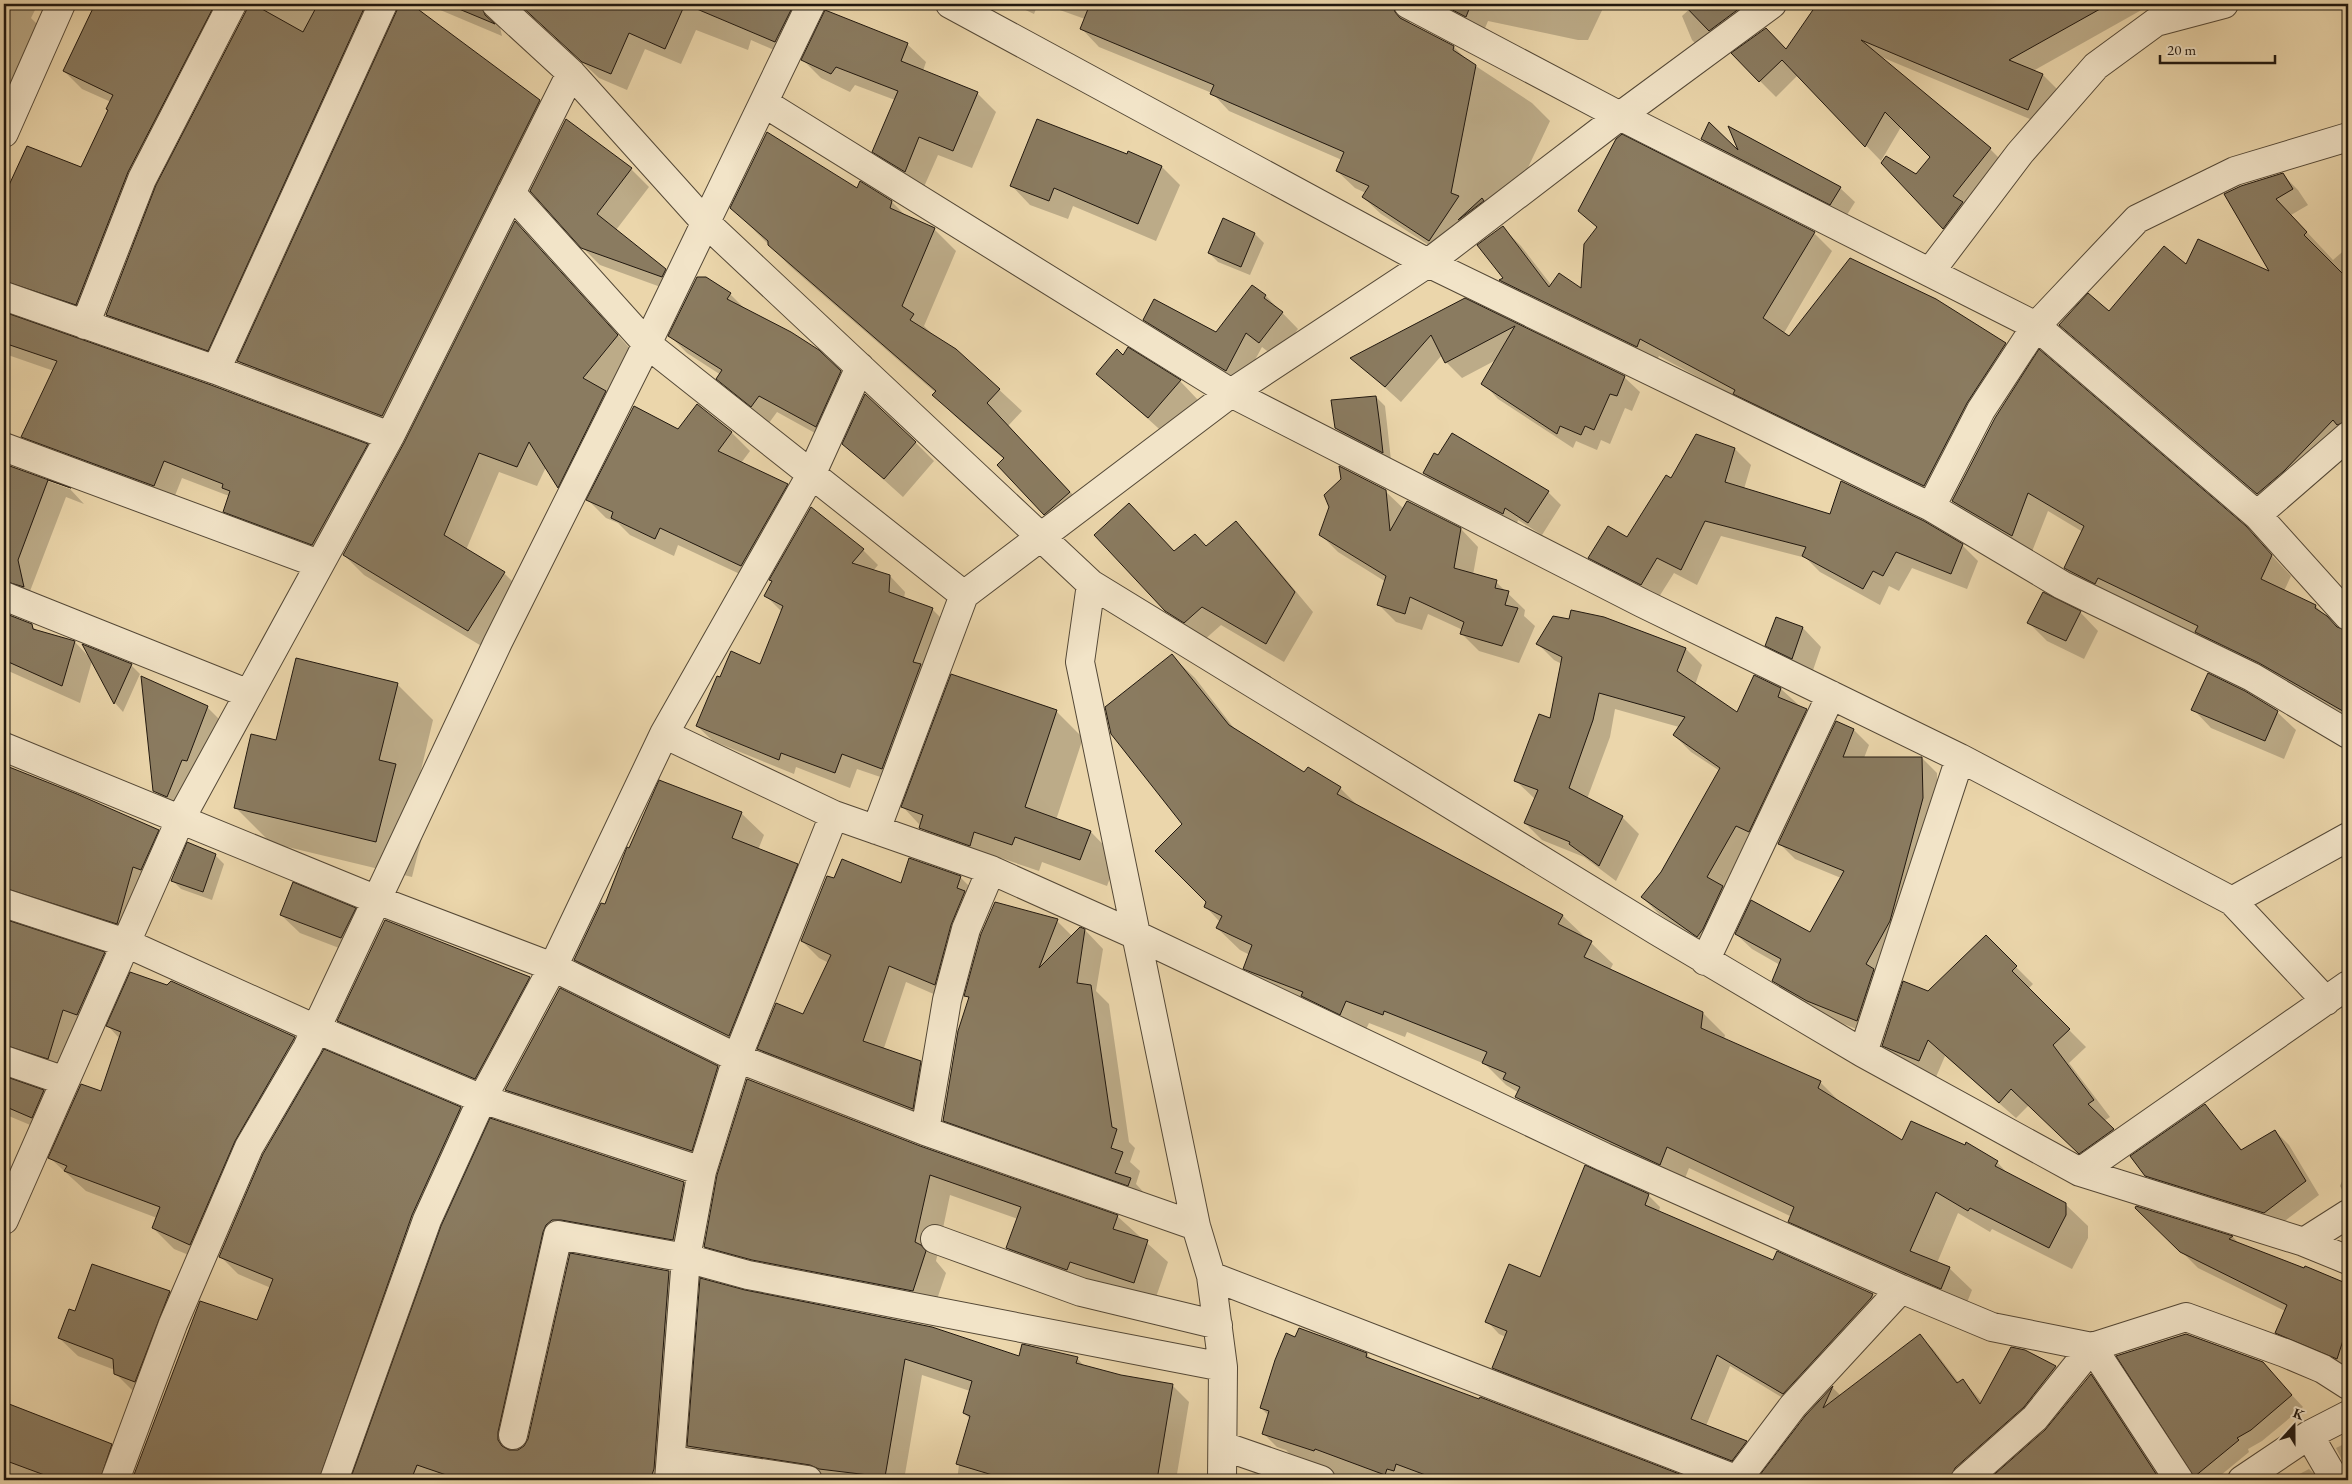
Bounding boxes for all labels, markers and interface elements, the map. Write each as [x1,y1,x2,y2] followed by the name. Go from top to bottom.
[2160,32,2274,64] scale bar
[2167,40,2196,59] text: 20 m
[2270,1402,2320,1452] north arrow
[2290,1404,2307,1424] text: K

